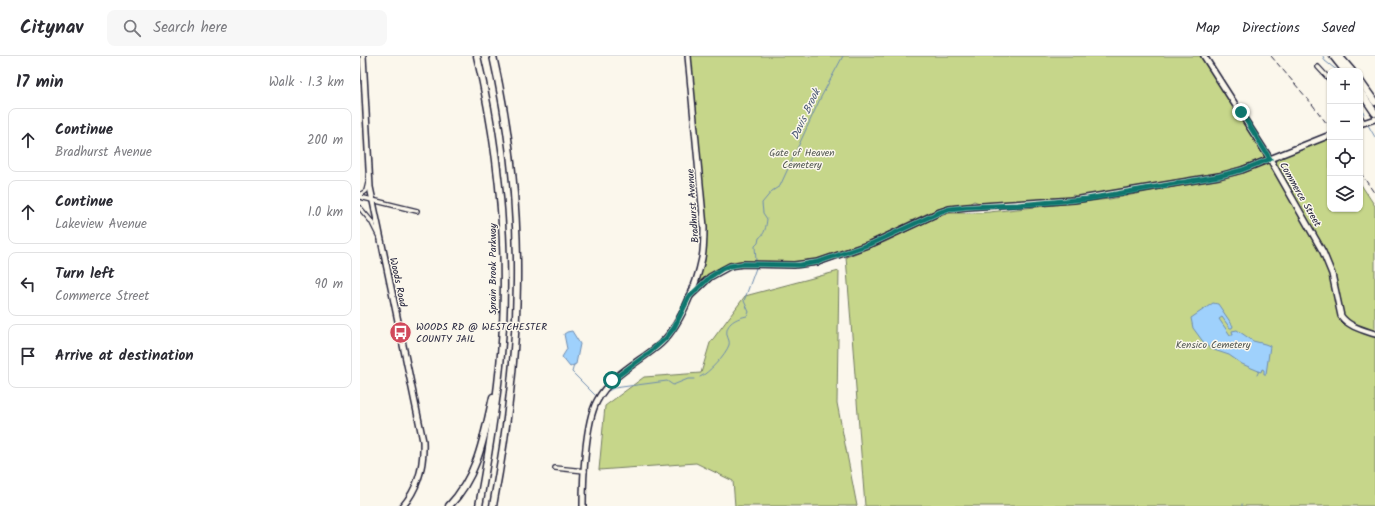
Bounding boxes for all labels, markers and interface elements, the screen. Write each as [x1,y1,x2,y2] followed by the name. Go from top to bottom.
[107,10,387,46] search box
[20,13,83,43] text: Citynav
[153,16,227,40] text: Search here
[121,17,143,39] icon: search
[1195,17,1220,39] text: Map
[1242,17,1300,39] text: Directions
[1322,17,1355,39] text: Saved
[1327,68,1363,212] map controls
[1327,68,1363,104] button: +
[16,69,63,96] text: 17 min
[269,72,344,93] text: Walk · 1.3 km
[786,84,826,143] water label: Davis Brook
[1232,103,1250,121] route end
[1327,104,1363,140] button: −
[55,118,113,142] text: Continue
[17,129,39,151] icon: ahead
[307,130,343,151] text: 200 m
[1327,140,1363,176] button: locate
[55,142,152,163] text: Bradhurst Avenue
[769,145,835,173] park label: Gate of Heaven Cemetery
[1275,159,1325,230] street label: Commerce Street
[682,168,704,244] street label: Bradhurst Avenue
[1327,176,1363,212] button: layers
[55,190,113,214] text: Continue
[17,201,39,223] icon: ahead
[308,202,343,223] text: 1.0 km
[55,214,147,235] text: Lakeview Avenue
[485,223,501,315] street label: Sprain Brook Parkway
[385,256,411,309] street label: Woods Road
[55,262,115,286] text: Turn left
[17,273,39,295] icon: left
[315,274,343,295] text: 90 m
[55,286,149,307] text: Commerce Street
[387,319,413,345] bus stop icon: WOODS RD @ WESTCHESTER COUNTY JAIL
[416,319,547,347] place label: WOODS RD @ WESTCHESTER COUNTY JAIL
[1176,337,1251,353] park label: Kensico Cemetery
[55,344,194,368] text: Arrive at destination
[17,345,39,367] icon: arrive
[603,371,621,389] route start

